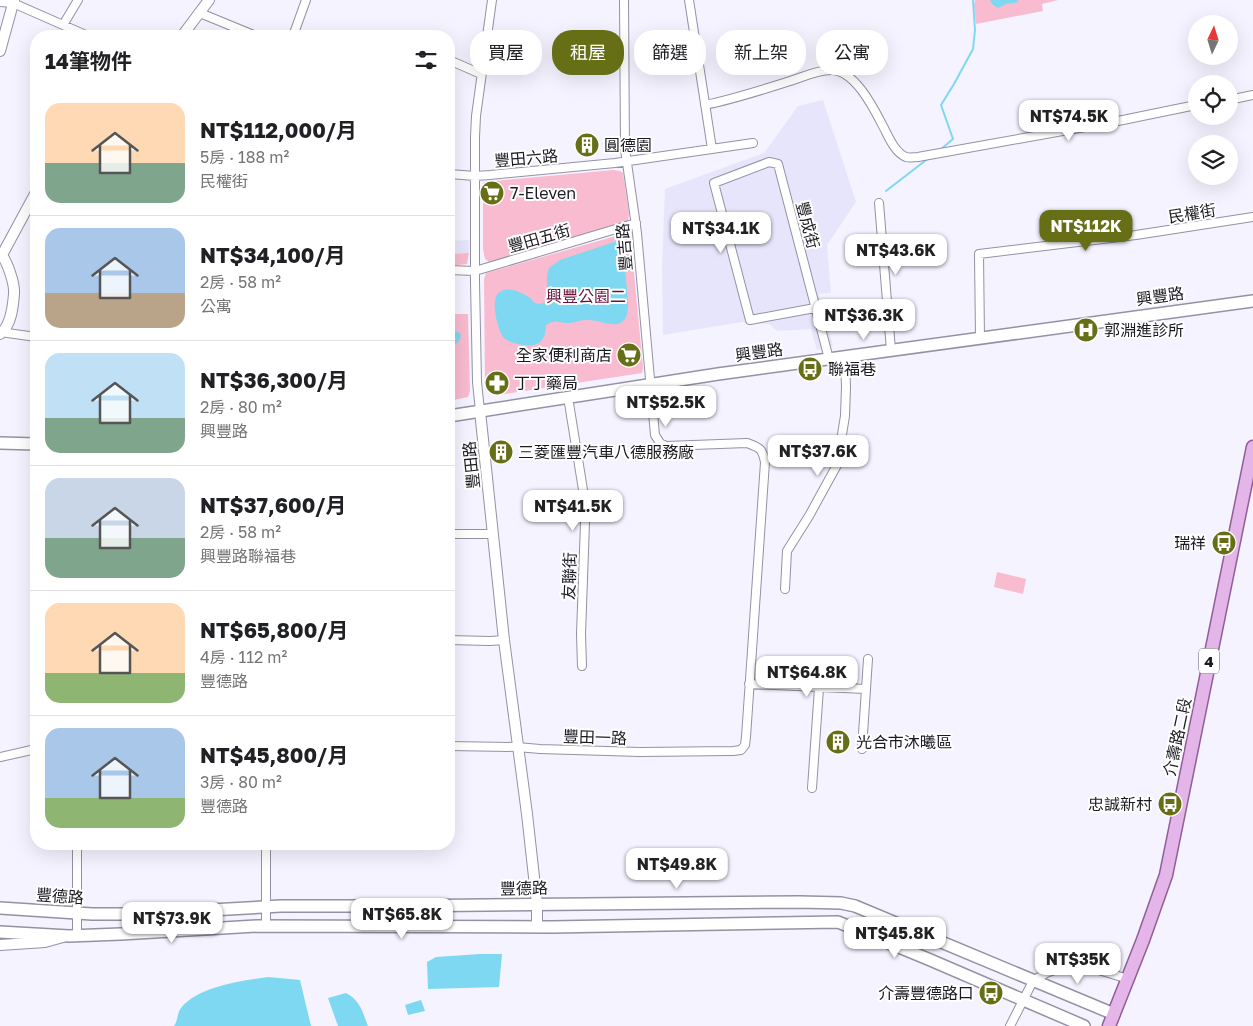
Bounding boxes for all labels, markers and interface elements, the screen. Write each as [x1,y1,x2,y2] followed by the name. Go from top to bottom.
[1188,15,1238,65] north arrow
[1188,15,1238,185] map controls
[470,30,542,75] chip: 買屋
[552,30,624,75] chip: 租屋
[634,30,706,75] chip: 篩選
[716,30,806,75] chip: 新上架
[816,30,888,75] chip: 公寓
[412,46,440,74] icon: filters
[45,48,132,74] text: 14筆物件
[1188,75,1238,125] button: locate
[1017,100,1121,142] pin: NT$74.5K
[1030,106,1108,126] text: NT$74.5K
[200,117,357,143] text: NT$112,000/月
[85,123,145,183] icon: home
[574,132,600,158] building icon: 圓德園
[604,135,652,155] place label: 圓德園
[1188,135,1238,185] button: layers
[493,145,559,171] street label: 豐田六路
[200,147,289,167] text: 5房 · 188 m²
[200,171,248,191] text: 民權街
[479,180,505,206] supermarket icon: 7-Eleven
[510,183,576,203] place label: 7-Eleven
[792,199,824,251] street label: 豐成街
[1167,199,1217,227] street label: 民權街
[1040,210,1132,252] pin: NT$112K
[669,212,773,254] pin: NT$34.1K
[1050,216,1122,236] text: NT$112K
[682,218,760,238] text: NT$34.1K
[505,220,573,256] street label: 豐田五街
[612,222,636,272] street label: 豐吉路
[844,234,948,276] pin: NT$43.6K
[856,240,936,260] text: NT$43.6K
[200,242,346,268] text: NT$34,100/月
[85,248,145,308] icon: home
[200,272,281,292] text: 2房 · 58 m²
[1135,283,1185,309] street label: 興豐路
[546,286,626,306] park label: 興豐公園二
[200,296,232,316] text: 公寓
[812,298,916,341] pin: NT$36.3K
[824,305,904,325] text: NT$36.3K
[1073,317,1099,343] hospital icon: 郭淵進診所
[1104,320,1184,340] place label: 郭淵進診所
[734,339,784,365] street label: 興豐路
[616,342,642,368] supermarket icon: 全家便利商店
[516,345,612,365] place label: 全家便利商店
[797,356,823,382] bus stop icon: 聯福巷
[828,359,876,379] place label: 聯福巷
[200,367,348,393] text: NT$36,300/月
[484,370,510,396] pharmacy icon: 丁丁藥局
[85,373,145,433] icon: home
[514,373,578,393] place label: 丁丁藥局
[614,386,718,428] pin: NT$52.5K
[626,392,706,412] text: NT$52.5K
[200,397,282,417] text: 2房 · 80 m²
[200,421,248,441] text: 興豐路
[766,434,870,477] pin: NT$37.6K
[488,439,514,465] building icon: 三菱匯豐汽車八德服務廠
[459,440,483,490] street label: 豐田路
[779,441,857,461] text: NT$37.6K
[518,442,694,462] place label: 三菱匯豐汽車八德服務廠
[521,490,625,532] pin: NT$41.5K
[200,492,346,518] text: NT$37,600/月
[534,496,612,516] text: NT$41.5K
[85,498,145,558] icon: home
[200,522,281,542] text: 2房 · 58 m²
[1211,530,1237,556] bus stop icon: 瑞祥
[1174,533,1206,553] place label: 瑞祥
[200,546,296,566] text: 興豐路聯福巷
[558,552,580,600] street label: 友聯街
[200,617,348,643] text: NT$65,800/月
[85,623,145,683] icon: home
[200,647,287,667] text: 4房 · 112 m²
[1199,648,1219,674] road number: 4
[755,656,859,698] pin: NT$64.8K
[767,662,847,682] text: NT$64.8K
[200,671,248,691] text: 豐德路
[1159,696,1195,778] street label: 介壽路二段
[563,726,627,748] street label: 豐田一路
[825,729,851,755] building icon: 光合市沐曦區
[856,732,952,752] place label: 光合市沐曦區
[200,742,348,768] text: NT$45,800/月
[85,748,145,808] icon: home
[200,772,282,792] text: 3房 · 80 m²
[1157,791,1183,817] bus stop icon: 忠誠新村
[1088,794,1152,814] place label: 忠誠新村
[200,796,248,816] text: 豐德路
[625,848,729,890] pin: NT$49.8K
[637,854,717,874] text: NT$49.8K
[500,878,548,898] street label: 豐德路
[35,884,85,908] street label: 豐德路
[350,898,454,940] pin: NT$65.8K
[120,902,224,944] pin: NT$73.9K
[362,904,442,924] text: NT$65.8K
[133,908,211,928] text: NT$73.9K
[843,916,947,959] pin: NT$45.8K
[855,923,935,943] text: NT$45.8K
[1037,942,1119,985] pin: NT$35K
[1046,949,1110,969] text: NT$35K
[978,980,1004,1006] bus stop icon: 介壽豐德路口
[878,983,974,1003] place label: 介壽豐德路口

